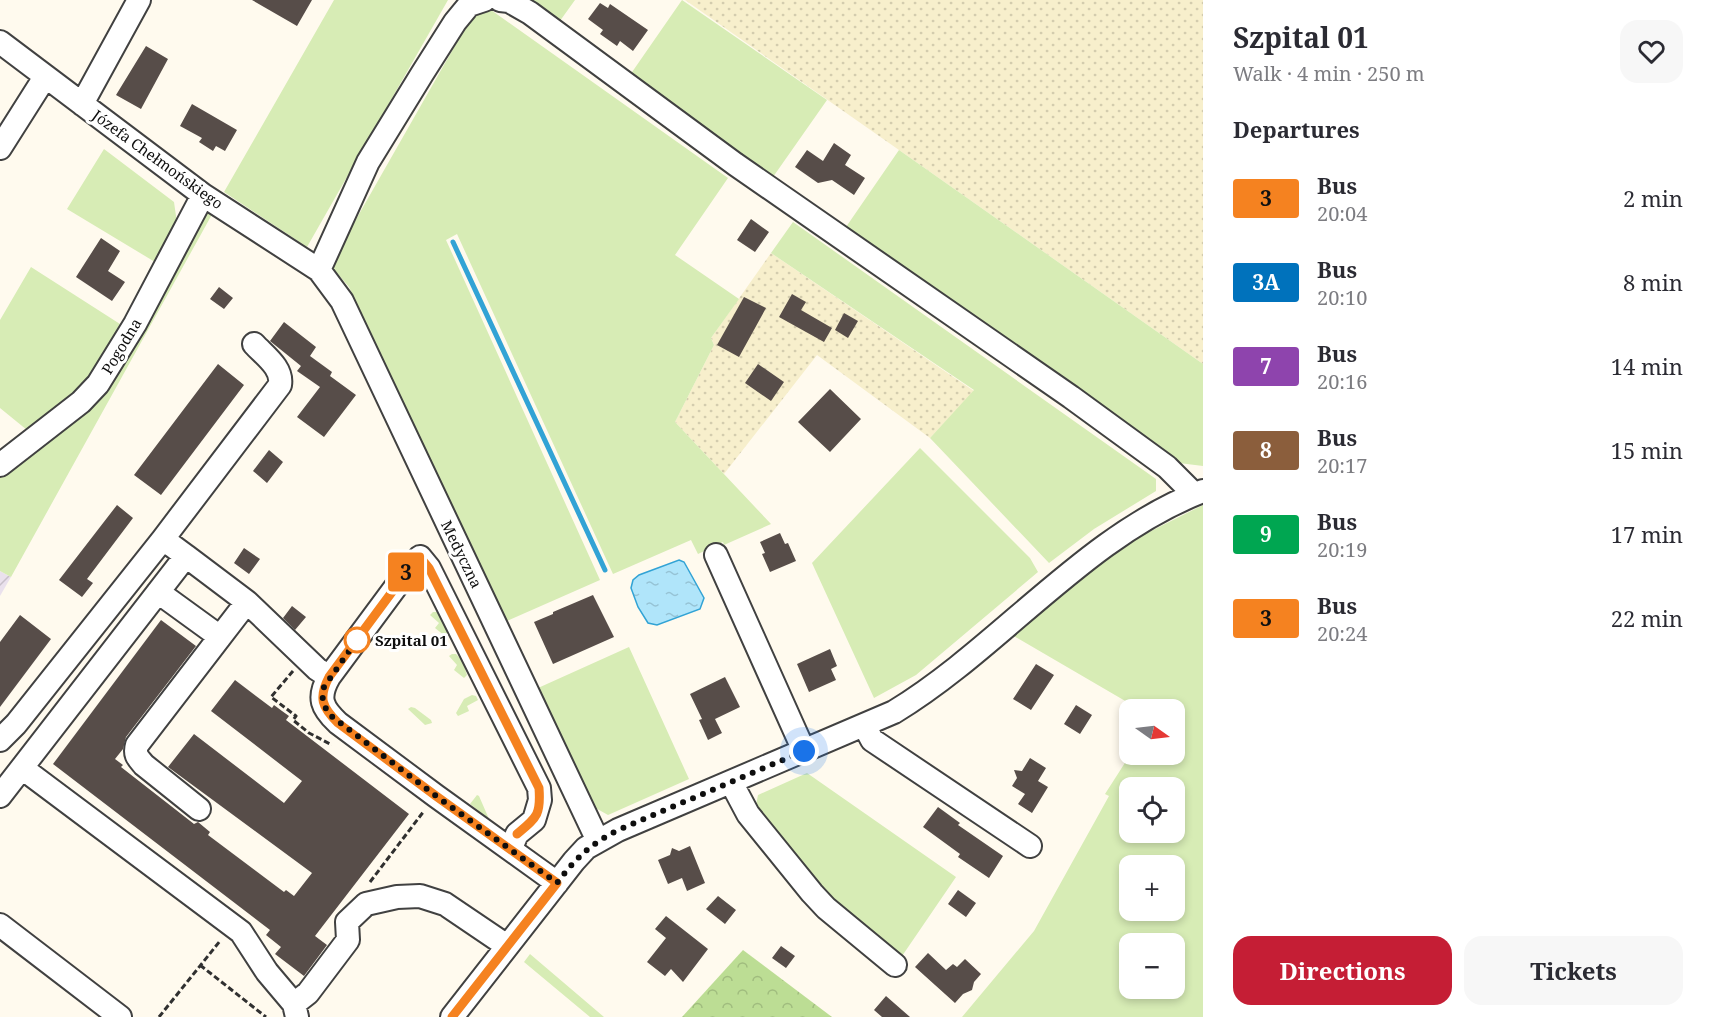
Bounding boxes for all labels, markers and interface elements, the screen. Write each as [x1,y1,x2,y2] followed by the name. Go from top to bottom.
[1233,18,1369,56] text: Szpital 01
[1620,20,1683,83] button: heart
[1233,60,1425,87] text: Walk · 4 min · 250 m
[88,104,227,213] street label: Józefa Chełmońskiego
[1233,114,1360,144] text: Departures
[1317,170,1357,200] text: Bus
[1623,183,1683,213] text: 2 min
[1260,184,1272,212] text: 3
[1317,200,1367,227] text: 20:04
[1317,254,1357,284] text: Bus
[1623,267,1683,297] text: 8 min
[1252,268,1280,296] text: 3A
[1317,284,1367,311] text: 20:10
[97,314,145,378] street label: Pogodna
[1317,338,1357,368] text: Bus
[1611,351,1683,381] text: 14 min
[1260,352,1272,380] text: 7
[1317,368,1367,395] text: 20:16
[1317,422,1357,452] text: Bus
[1611,435,1683,465] text: 15 min
[1260,436,1272,464] text: 8
[1317,452,1367,479] text: 20:17
[1317,506,1357,536] text: Bus
[437,517,487,591] street label: Medyczna
[1611,519,1683,549] text: 17 min
[1260,520,1272,548] text: 9
[1317,536,1367,563] text: 20:19
[386,552,426,592] line badge: 3
[400,558,412,586] text: 3
[1317,590,1357,620] text: Bus
[1611,603,1683,633] text: 22 min
[1260,604,1272,632] text: 3
[1317,620,1367,647] text: 20:24
[344,627,370,653] marker: Szpital 01
[375,630,448,650] place label: Szpital 01
[1119,699,1185,765] north arrow
[1119,699,1185,999] map controls
[789,736,819,766] your location
[1119,777,1185,843] button: locate
[1119,855,1185,921] button: +
[1119,933,1185,999] button: −
[1233,936,1452,1005] button: Directions
[1464,936,1683,1005] button: Tickets

